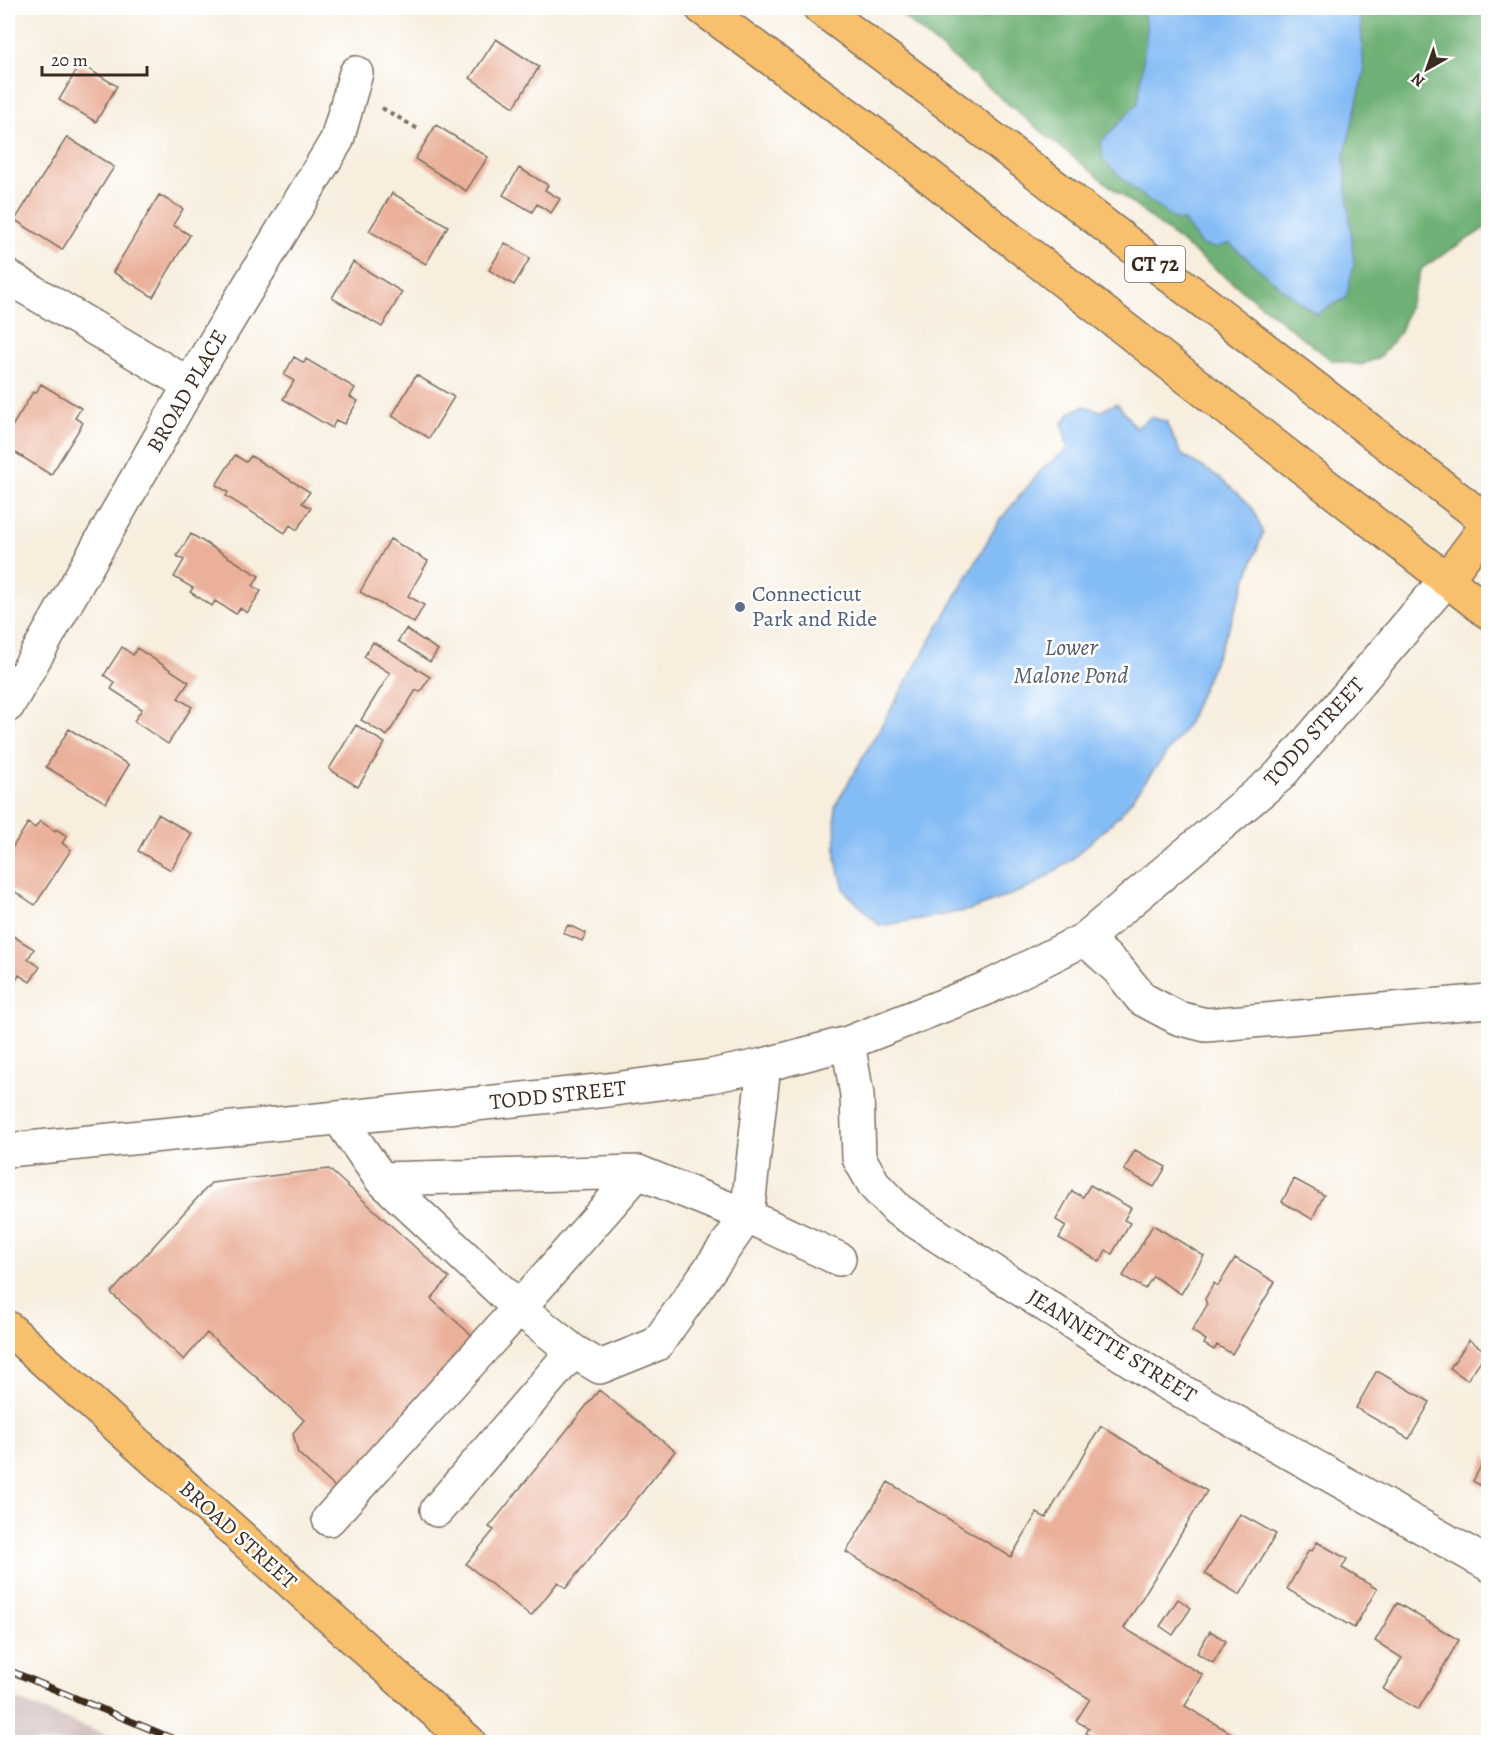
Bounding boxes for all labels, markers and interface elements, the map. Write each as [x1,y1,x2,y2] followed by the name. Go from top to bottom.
[42,39,147,77] scale bar
[1397,39,1457,99] north arrow
[51,48,88,72] text: 20 m
[1406,67,1430,92] text: N
[1125,246,1185,282] road number: CT 72
[140,324,234,458] street label: BROAD PLACE
[752,579,877,634] place label: Connecticut Park and Ride
[733,600,747,614] marker: Connecticut Park and Ride
[1014,631,1128,691] water label: Lower Malone Pond
[1257,671,1371,793] street label: TODD STREET
[488,1073,628,1117] street label: TODD STREET
[1022,1282,1202,1410] street label: JEANNETTE STREET
[173,1474,303,1596] street label: BROAD STREET

